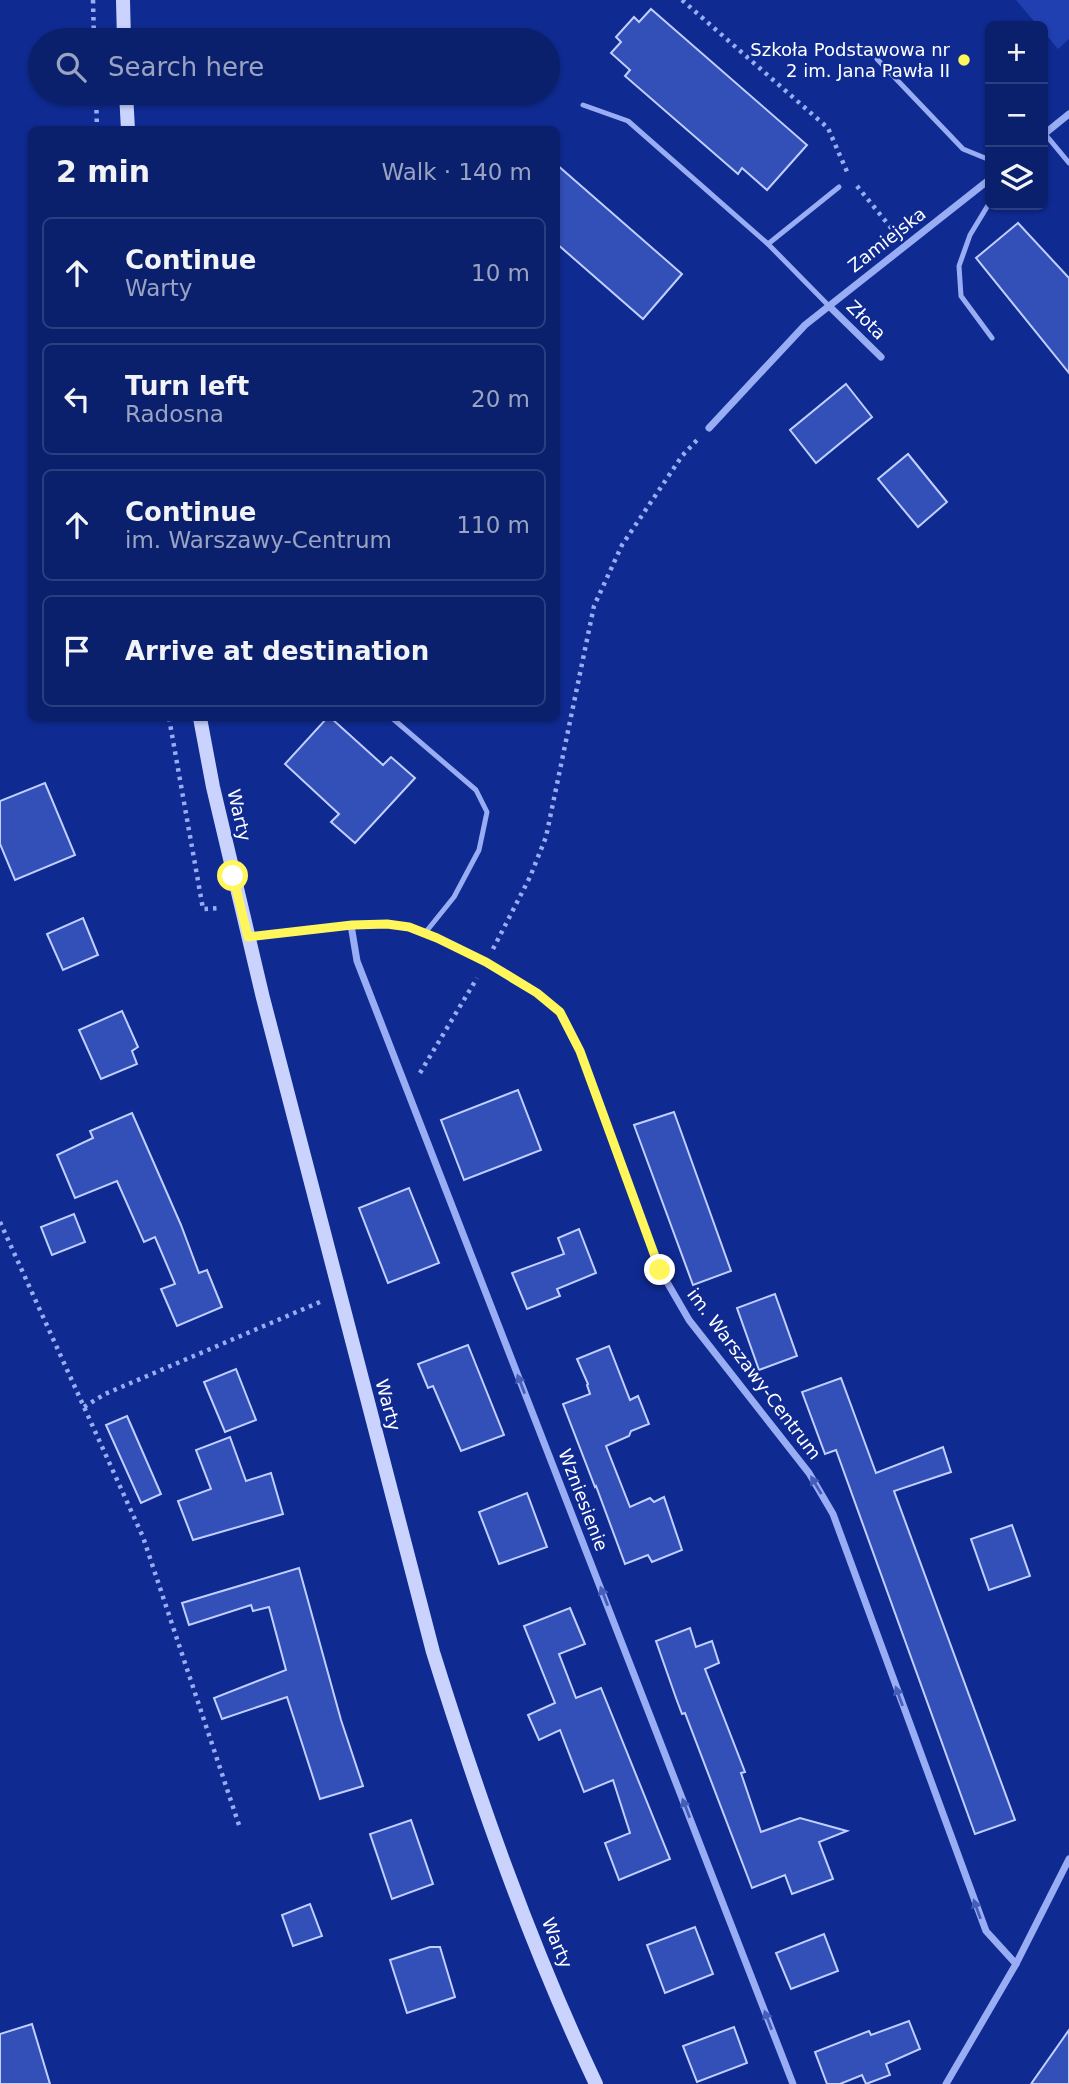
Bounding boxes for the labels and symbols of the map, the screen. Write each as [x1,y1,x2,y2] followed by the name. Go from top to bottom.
[750,39,951,81] place label: Szkoła Podstawowa nr 2 im. Jana Pawła II
[956,52,972,68] marker: Szkoła Podstawowa nr 2 im. Jana Pawła II
[844,203,930,276] street label: Zamiejska
[842,296,890,344] street label: Złota
[223,787,256,843] street label: Warty
[217,860,248,891] route start
[644,1254,675,1285] route end
[683,1284,826,1463] street label: im. Warszawy-Centrum
[516,1373,527,1394] one-way arrow
[372,1377,406,1433] street label: Warty
[554,1446,613,1554] street label: Wzniesienie
[809,1475,822,1494] one-way arrow
[598,1586,609,1607] one-way arrow
[893,1685,904,1706] one-way arrow
[680,1798,691,1819] one-way arrow
[972,1899,983,1920] one-way arrow
[538,1914,577,1972] street label: Warty
[762,2010,773,2031] one-way arrow

